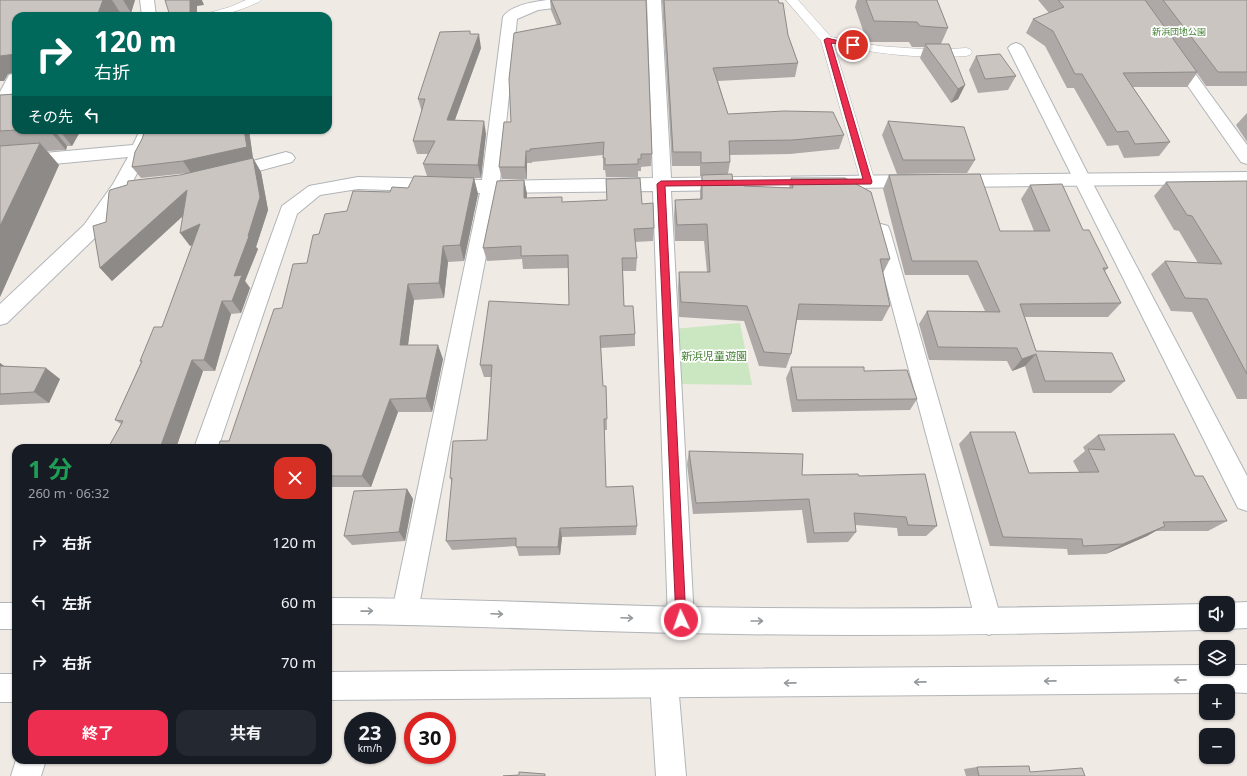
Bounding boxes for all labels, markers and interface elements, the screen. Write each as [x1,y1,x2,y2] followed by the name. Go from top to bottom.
[94,22,177,60] text: 120 m
[1152,25,1206,38] park label: 新浜団地公園
[28,28,80,80] icon: right
[836,28,870,62] pin
[842,34,864,56] icon: arrive
[94,60,130,84] text: 右折
[81,104,103,126] icon: left
[28,106,73,126] text: その先
[681,348,747,363] park label: 新浜児童遊園
[28,452,72,485] text: 1 分
[274,457,316,499] button: close
[28,484,109,502] text: 260 m · 06:32
[28,531,50,553] icon: right
[272,532,316,552] text: 120 m
[62,533,92,553] text: 右折
[28,591,50,613] icon: left
[281,592,316,612] text: 60 m
[62,593,92,613] text: 左折
[1199,596,1235,764] map controls
[1199,596,1235,632] button: sound
[660,599,702,641] position arrow
[360,607,373,615] one-way arrow
[490,610,503,618] one-way arrow
[620,615,633,622] one-way arrow
[750,617,763,625] one-way arrow
[1199,640,1235,676] button: layers
[28,651,50,673] icon: right
[281,652,316,672] text: 70 m
[62,653,92,673] text: 右折
[1174,676,1187,684] one-way arrow
[1044,677,1057,685] one-way arrow
[914,678,927,686] one-way arrow
[784,679,797,687] one-way arrow
[1199,684,1235,720] button: +
[28,710,168,756] button: 終了
[176,710,316,756] button: 共有
[404,712,456,764] speed limit sign: 30
[359,719,381,746] text: 23
[1199,728,1235,764] button: −
[358,741,382,755] text: km/h

